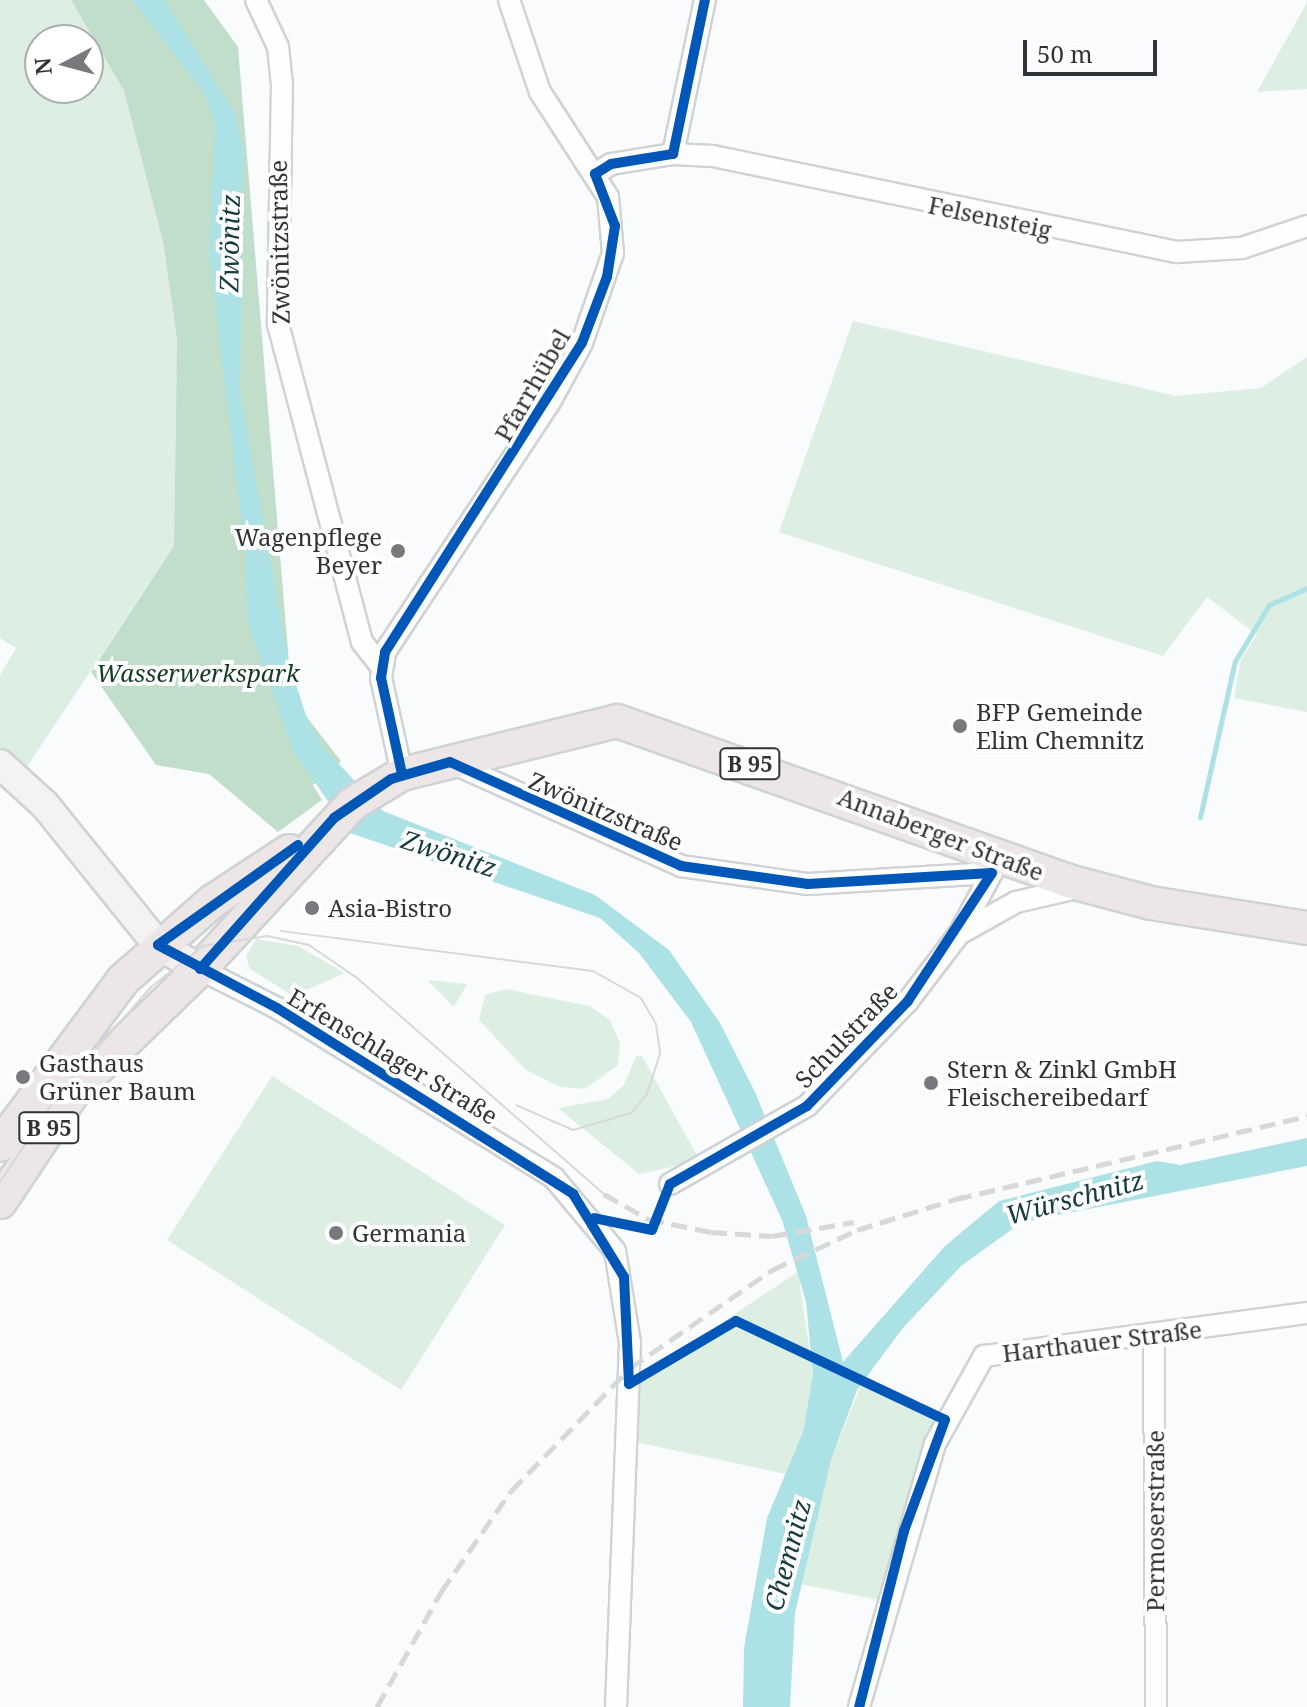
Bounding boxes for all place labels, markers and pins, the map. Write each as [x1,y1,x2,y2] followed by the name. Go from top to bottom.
[235,523,382,579] place label: Wagenpflege Beyer
[389,542,407,560] marker: Wagenpflege Beyer
[976,698,1144,754] place label: BFP Gemeinde Elim Chemnitz
[951,717,969,735] marker: BFP Gemeinde Elim Chemnitz
[328,894,452,922] place label: Asia-Bistro
[303,899,321,917] marker: Asia-Bistro
[39,1049,196,1105] place label: Gasthaus Grüner Baum
[947,1055,1177,1111] place label: Stern & Zinkl GmbH Fleischereibedarf
[14,1068,32,1086] marker: Gasthaus Grüner Baum
[922,1074,940,1092] marker: Stern & Zinkl GmbH Fleischereibedarf
[352,1219,466,1247] place label: Germania
[327,1224,345,1242] marker: Germania

